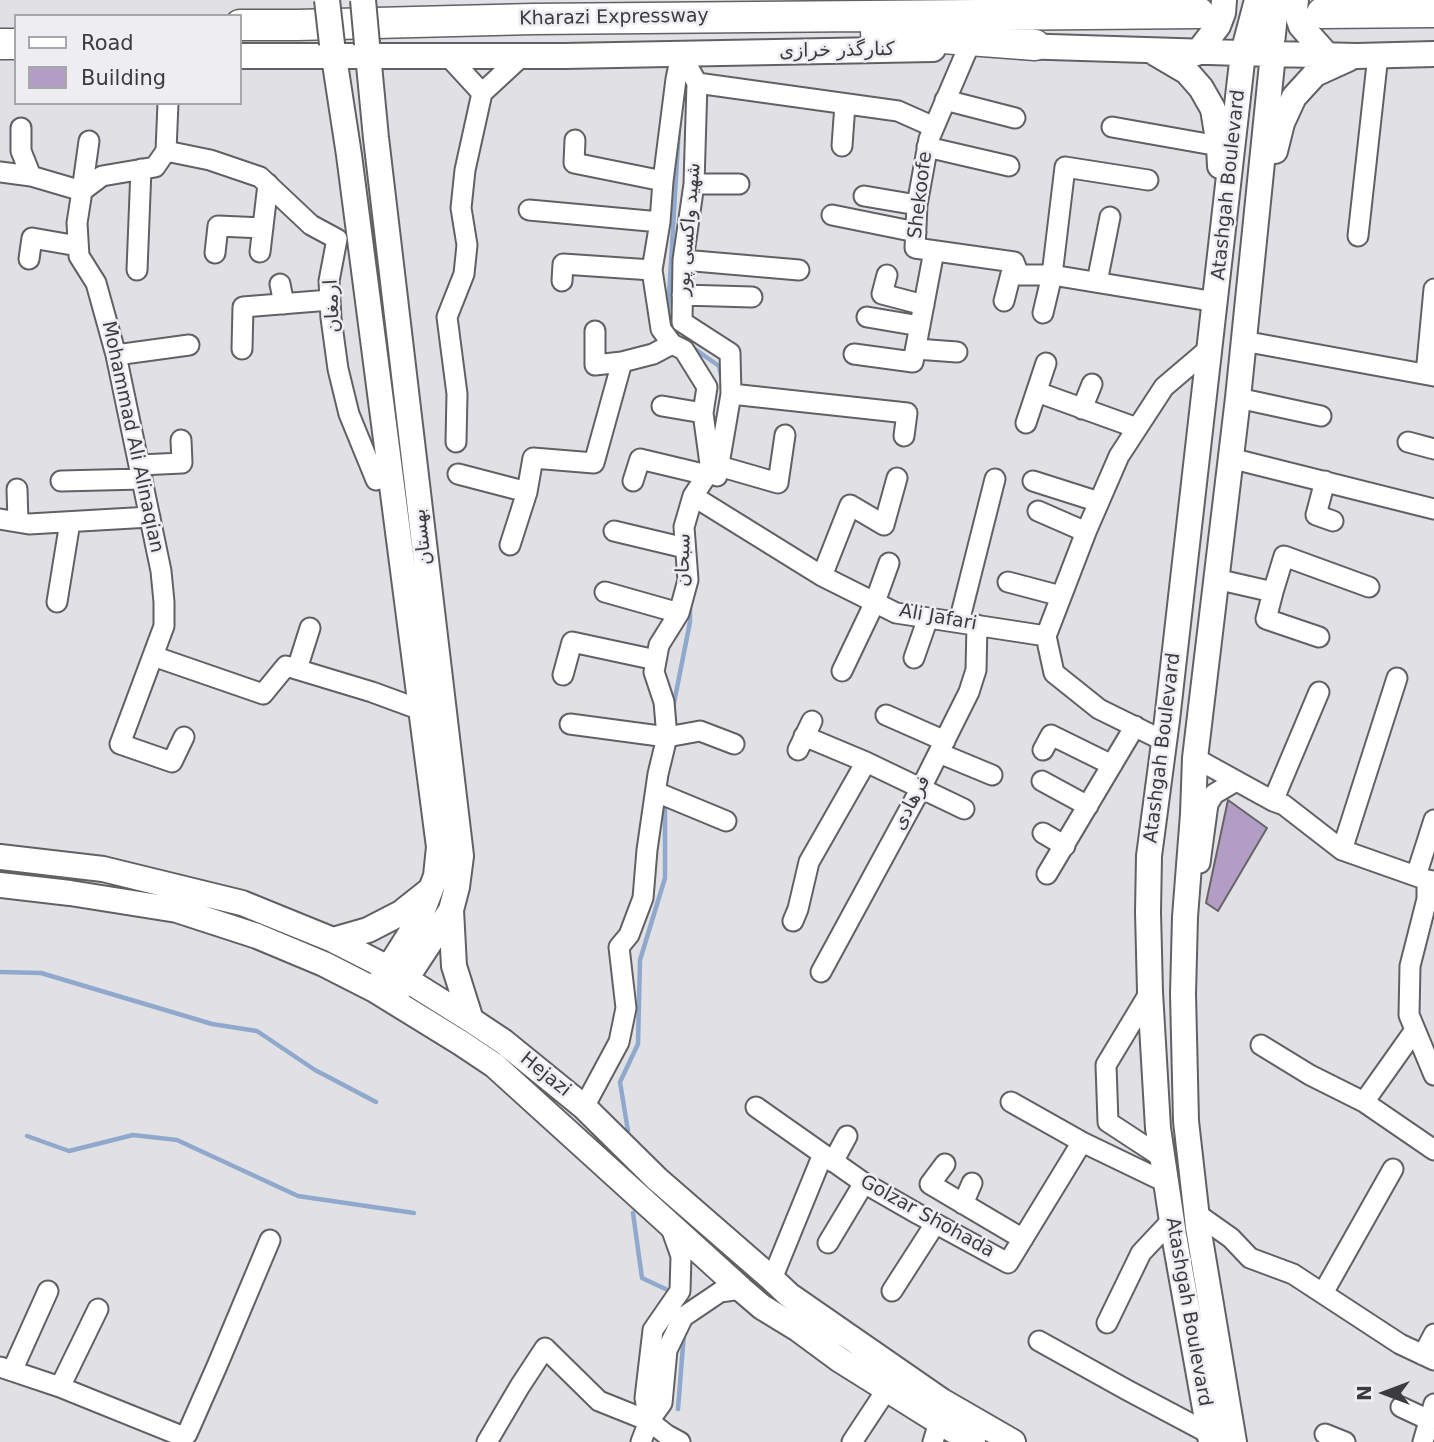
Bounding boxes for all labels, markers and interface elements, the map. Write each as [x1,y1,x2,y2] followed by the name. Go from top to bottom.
[519,5,709,31] street label: Kharazi Expressway
[14,14,242,105] legend
[81,31,134,55] text: Road
[779,39,895,63] street label: کنارگذر خرازی
[81,66,166,90] text: Building
[1208,89,1250,281] street label: Atashgah Boulevard
[904,150,938,240] street label: Shekoofe
[672,162,706,296] street label: شهید واکسی پور
[320,279,346,333] street label: ارمغان
[96,319,168,555] street label: Mohammad Ali Alinaqian
[408,508,438,566] street label: بهستان
[672,533,696,587] street label: سبحان
[897,600,979,636] street label: Ali Jafari
[1140,652,1186,844] street label: Atashgah Boulevard
[888,772,936,834] street label: فرهادی
[515,1048,575,1102] street label: Hejazi
[856,1171,998,1263] street label: Golzar Shohada
[1160,1216,1216,1408] street label: Atashgah Boulevard
[1350,1358,1420,1428] north arrow
[1353,1385,1375,1401] text: N

